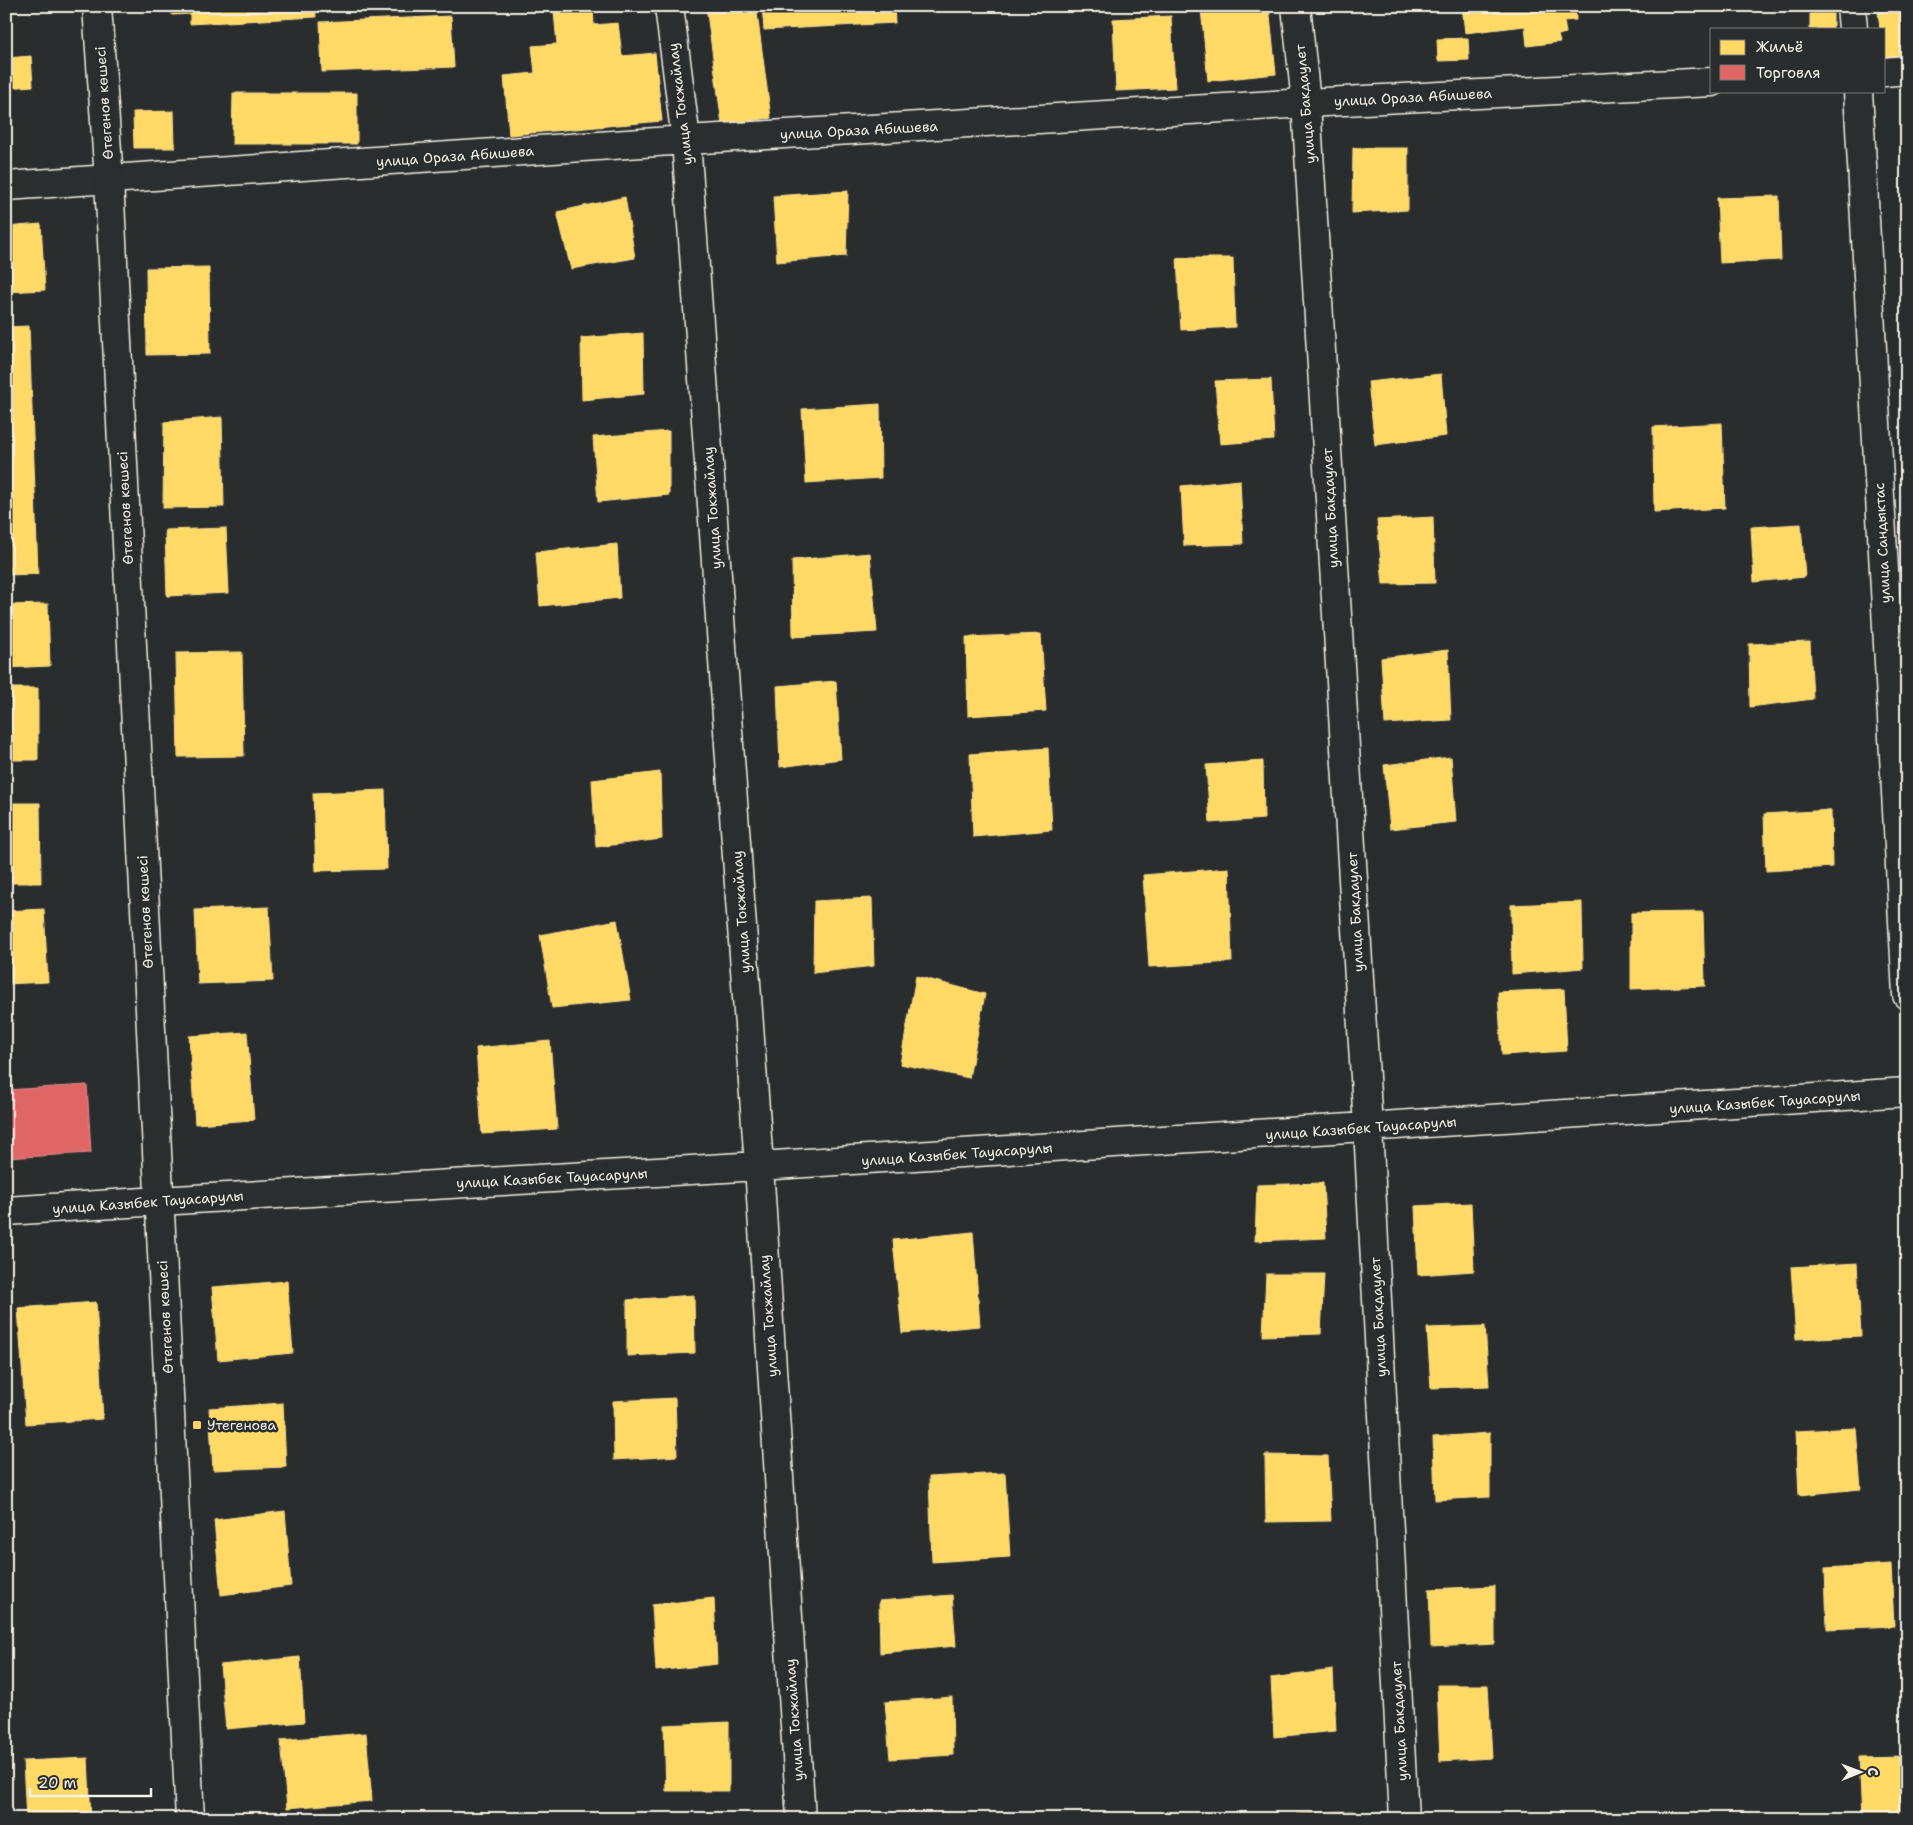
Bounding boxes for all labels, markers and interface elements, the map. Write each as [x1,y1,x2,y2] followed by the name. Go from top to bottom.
[1710,28,1886,92] legend
[1756,37,1803,57] text: Жильё
[664,42,696,166] street label: улица Токжайлау
[1291,43,1319,165] street label: улица Бакдаулет
[91,46,117,160] street label: Өтегенов көшесі
[1756,63,1821,83] text: Торговля
[1334,84,1493,110] street label: улица Ораза Абишева
[780,117,939,143] street label: улица Ораза Абишева
[375,141,535,170] street label: улица Ораза Абишева
[699,446,725,570] street label: улица Токжайлау
[1318,447,1342,568] street label: улица Бакдаулет
[113,451,137,565] street label: Өтегенов көшесі
[1870,482,1894,604] street label: улица Сандыктас
[728,850,754,974] street label: улица Токжайлау
[1343,851,1367,972] street label: улица Бакдаулет
[133,855,157,969] street label: Өтегенов көшесі
[1669,1086,1861,1118] street label: улица Казыбек Тауасарулы
[1265,1112,1457,1144] street label: улица Казыбек Тауасарулы
[861,1138,1053,1170] street label: улица Казыбек Тауасарулы
[456,1164,648,1192] street label: улица Казыбек Тауасарулы
[52,1186,244,1218] street label: улица Казыбек Тауасарулы
[755,1254,781,1378] street label: улица Токжайлау
[1366,1256,1390,1377] street label: улица Бакдаулет
[153,1260,177,1374] street label: Өтегенов көшесі
[207,1416,277,1434] place label: Утегенова
[191,1419,203,1431] marker: Утегенова
[781,1658,807,1782] street label: улица Токжайлау
[1387,1660,1411,1781] street label: улица Бакдаулет
[1836,1748,1886,1798] north arrow
[30,1765,151,1797] scale bar
[1864,1767,1882,1776] text: С
[38,1773,77,1793] text: 20 m

